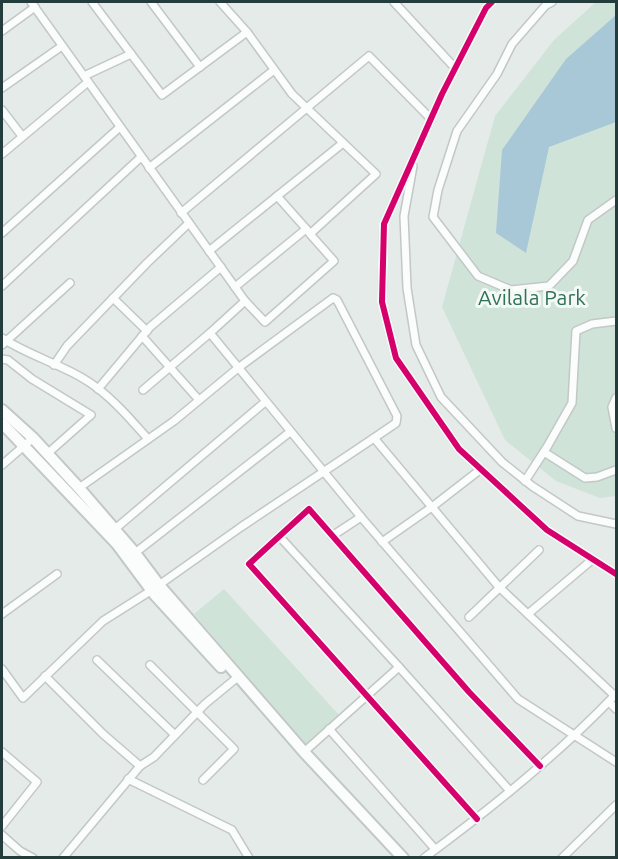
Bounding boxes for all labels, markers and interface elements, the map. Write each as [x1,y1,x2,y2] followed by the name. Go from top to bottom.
[478,285,586,309] park label: Avilala Park

